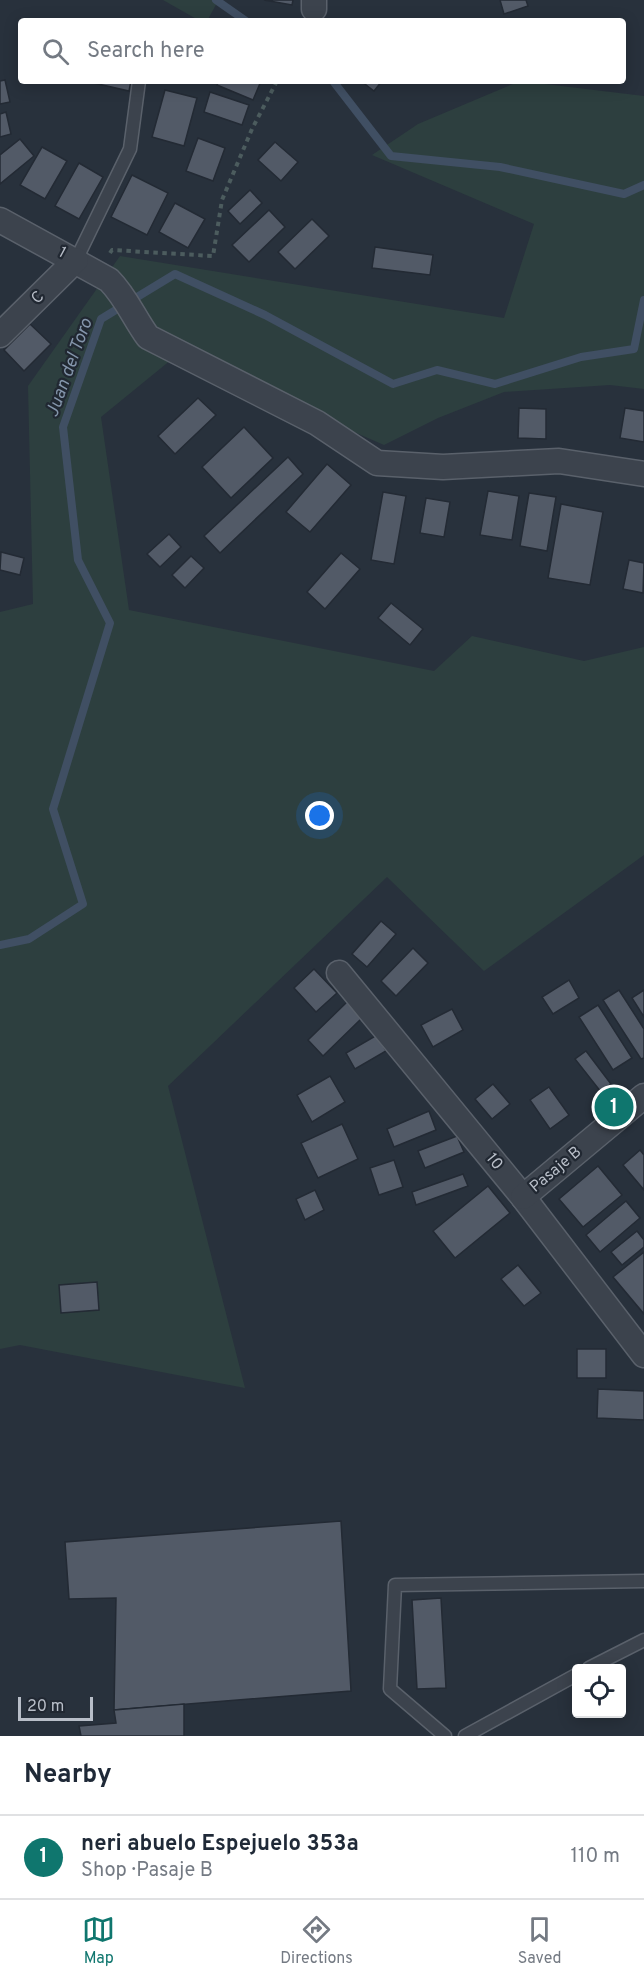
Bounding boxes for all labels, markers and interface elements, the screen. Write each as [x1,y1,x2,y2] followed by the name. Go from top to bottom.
[18,18,626,84] search box
[39,35,72,68] icon: search
[87,38,205,65] text: Search here
[55,243,69,263] street label: 1
[27,287,49,309] street label: C
[42,315,99,420] water label: Juan del Toro
[305,801,334,830] your location
[594,1084,634,1130] pin: 1
[526,1143,586,1197] street label: Pasaje B
[481,1149,507,1175] street label: 10
[572,1664,626,1718] map controls
[572,1664,626,1718] button: locate
[18,1694,93,1722] scale bar
[27,1697,64,1717] text: 20 m
[24,1759,112,1792] text: Nearby
[81,1831,359,1858] text: neri abuelo Espejuelo 353a
[40,1844,48,1870] text: 1
[571,1844,620,1870] text: 110 m
[81,1858,213,1884] text: Shop · Pasaje B
[82,1913,115,1969] tab: Map
[280,1913,353,1969] tab: Directions
[518,1913,562,1969] tab: Saved

